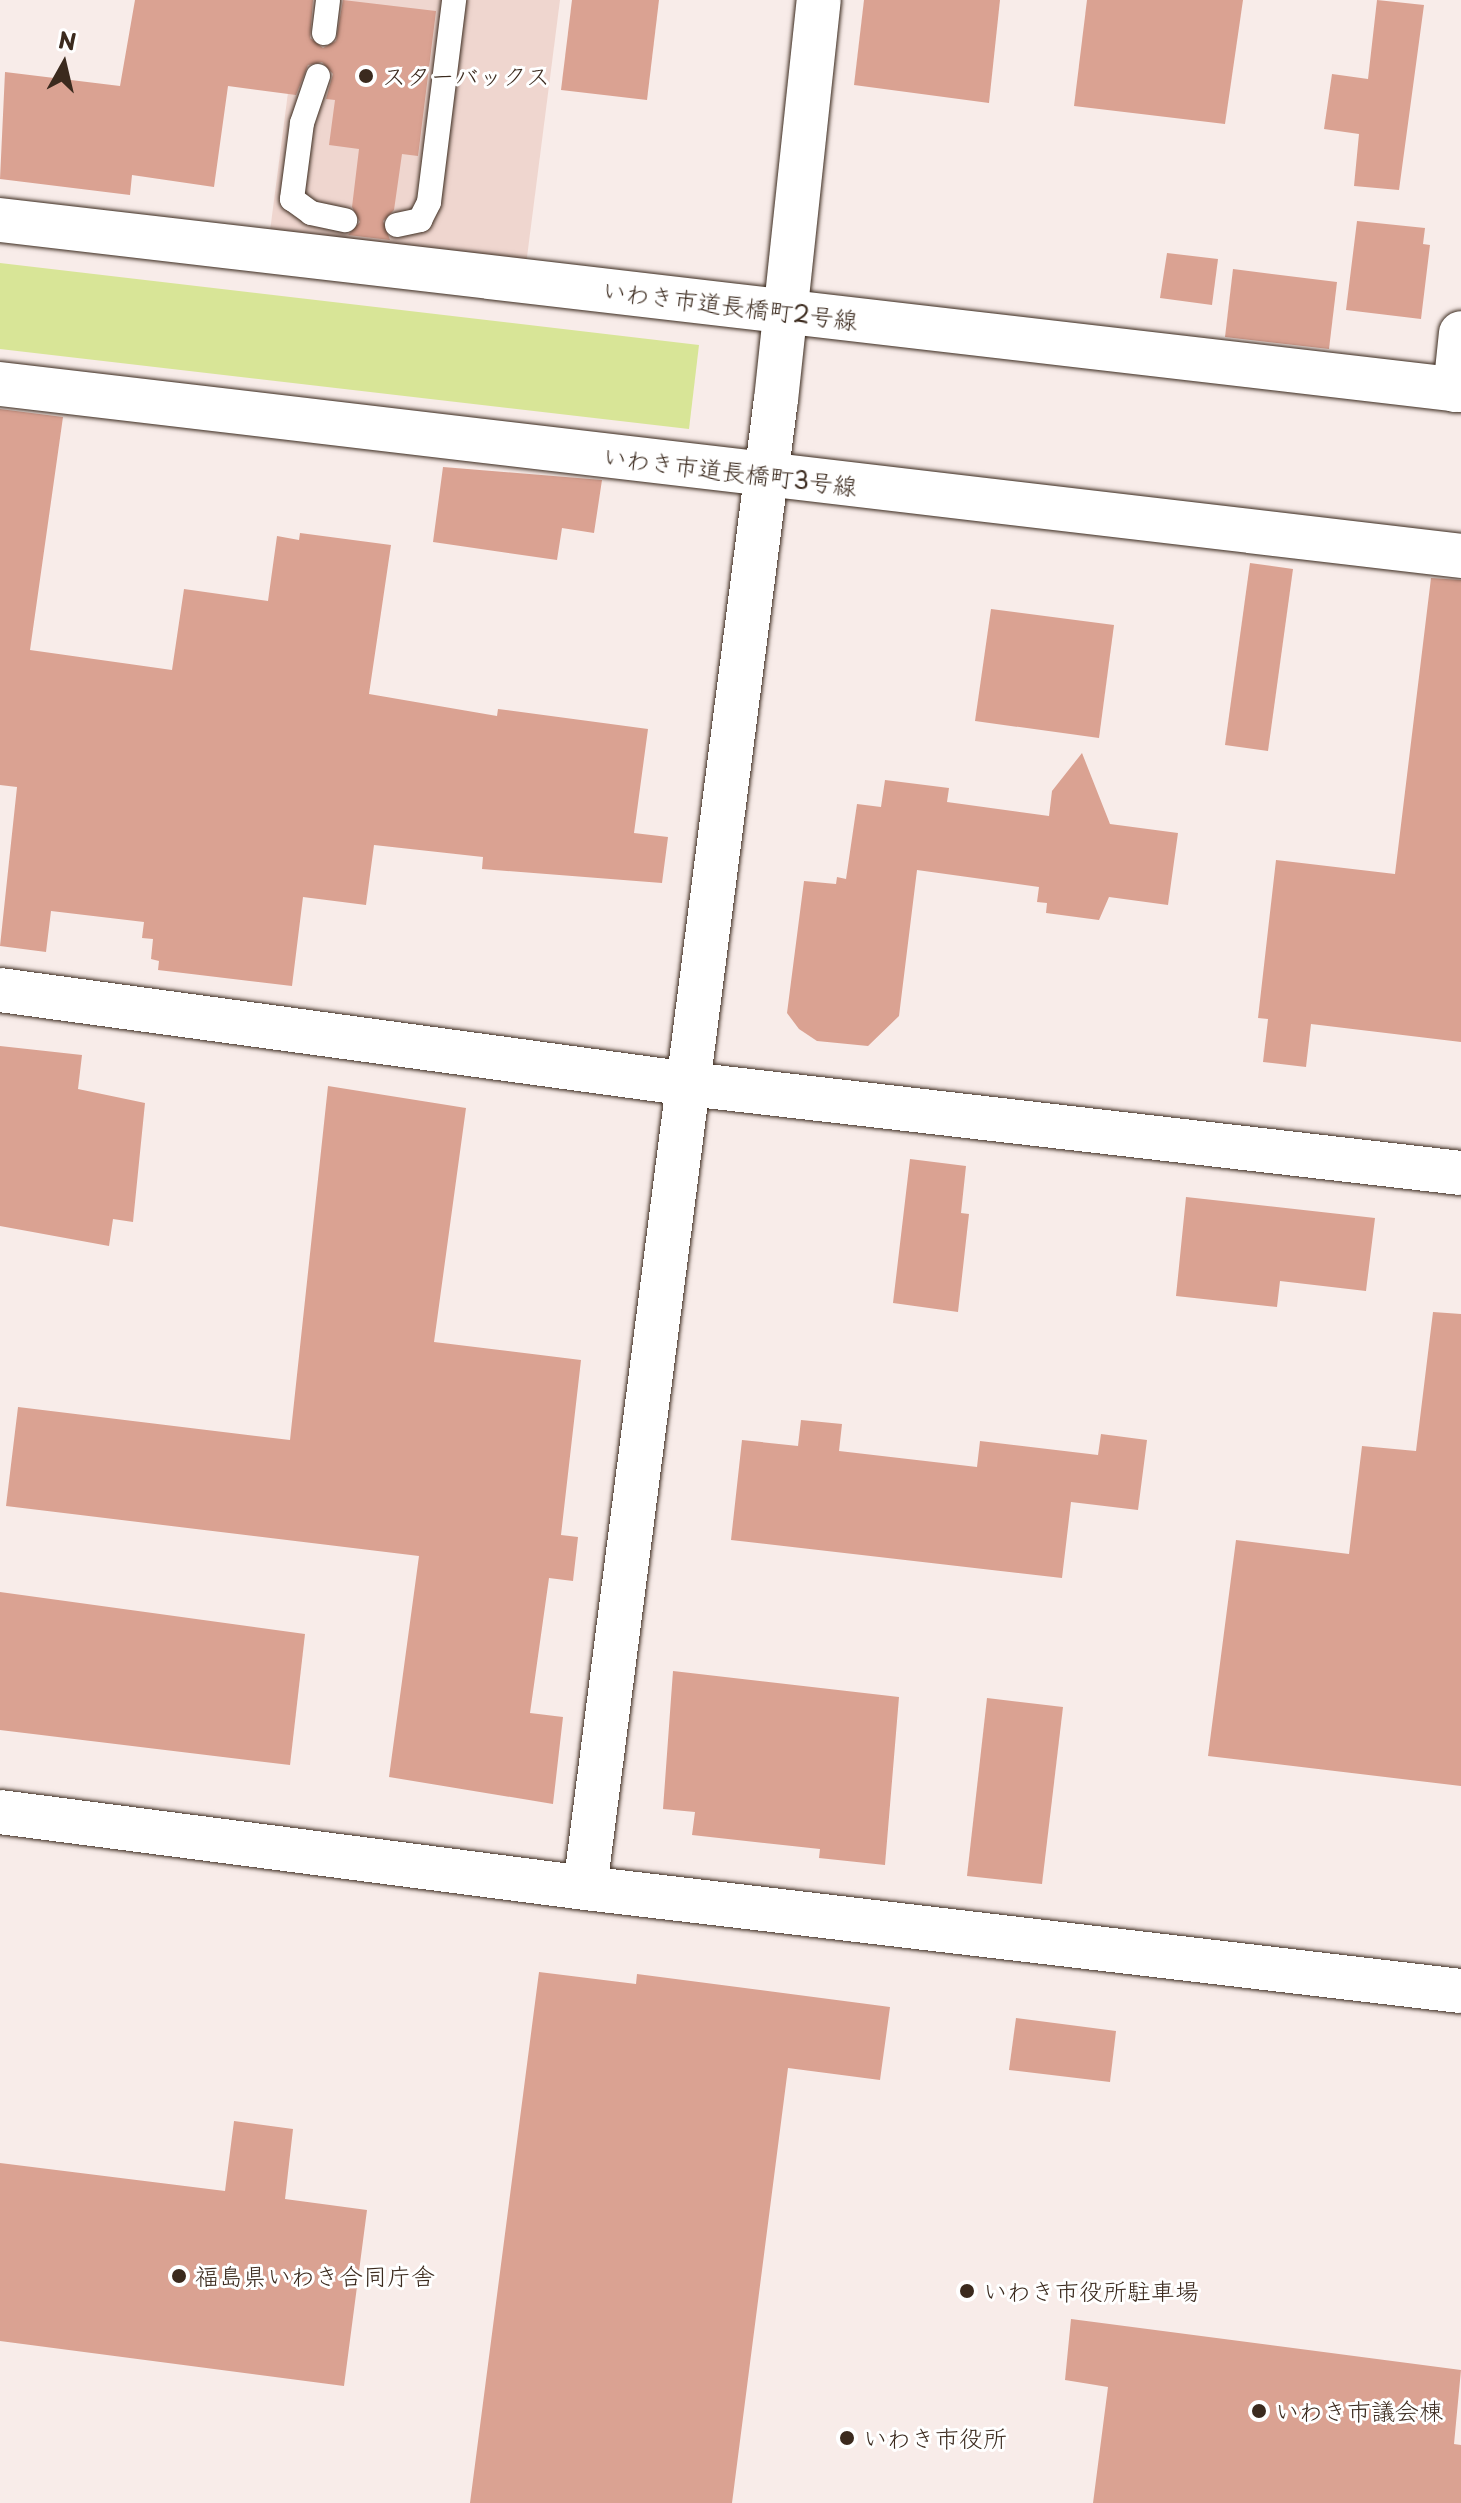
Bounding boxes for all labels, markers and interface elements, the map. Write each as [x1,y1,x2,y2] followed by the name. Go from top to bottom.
[56,22,78,57] text: N
[24,24,104,104] north arrow
[382,62,550,90] place label: スターバックス
[357,67,375,85] marker: スターバックス
[601,275,859,335] street label: いわき市道長橋町2号線
[601,441,859,501] street label: いわき市道長橋町3号線
[195,2262,435,2290] place label: 福島県いわき合同庁舎
[170,2267,188,2285] marker: 福島県いわき合同庁舎
[983,2277,1199,2305] place label: いわき市役所駐車場
[958,2282,976,2300] marker: いわき市役所駐車場
[1275,2397,1443,2425] place label: いわき市議会棟
[1250,2402,1268,2420] marker: いわき市議会棟
[863,2424,1007,2452] place label: いわき市役所
[838,2429,856,2447] marker: いわき市役所

